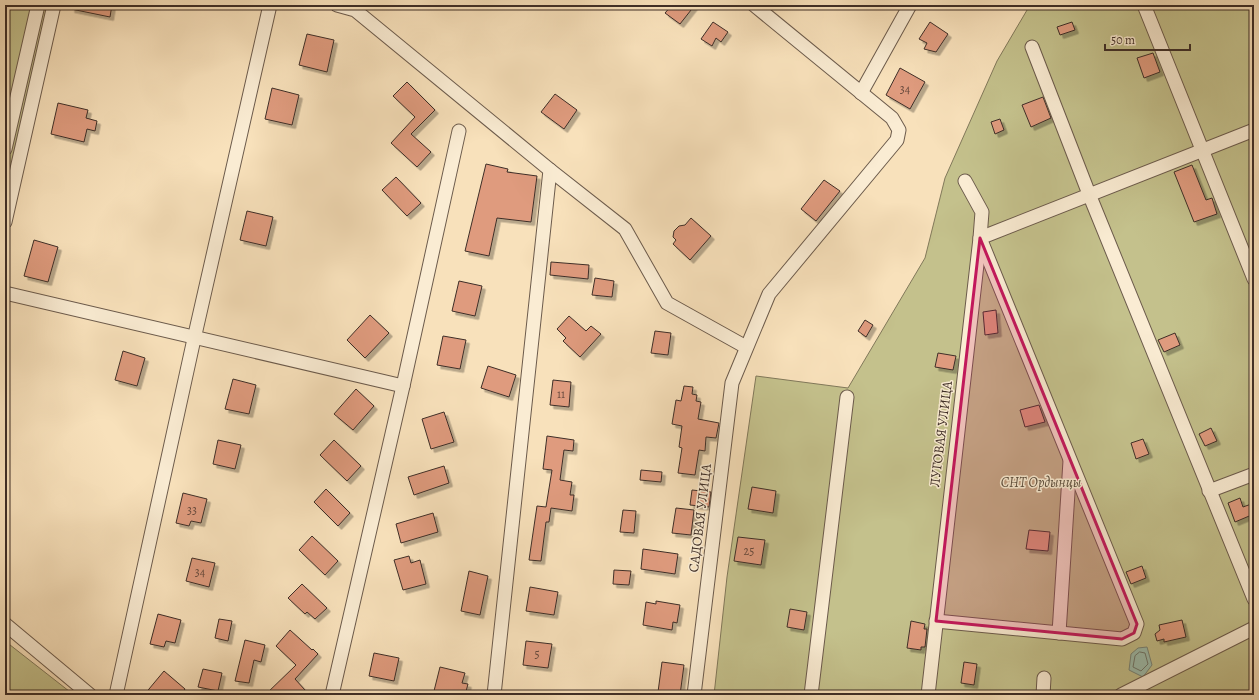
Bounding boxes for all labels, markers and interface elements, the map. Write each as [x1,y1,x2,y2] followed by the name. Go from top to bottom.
[1105,26,1190,52] scale bar
[1111,32,1135,48] text: 50 m
[900,81,911,97] house number: 34
[925,379,957,488] street label: ЛУГОВАЯ УЛИЦА
[557,386,565,402] house number: 11
[684,462,716,573] street label: САДОВАЯ УЛИЦА
[1001,473,1082,492] park label: СНТ Ордынцы
[187,502,197,518] house number: 33
[744,543,754,559] house number: 25
[195,564,206,580] house number: 34
[534,646,540,662] house number: 5

